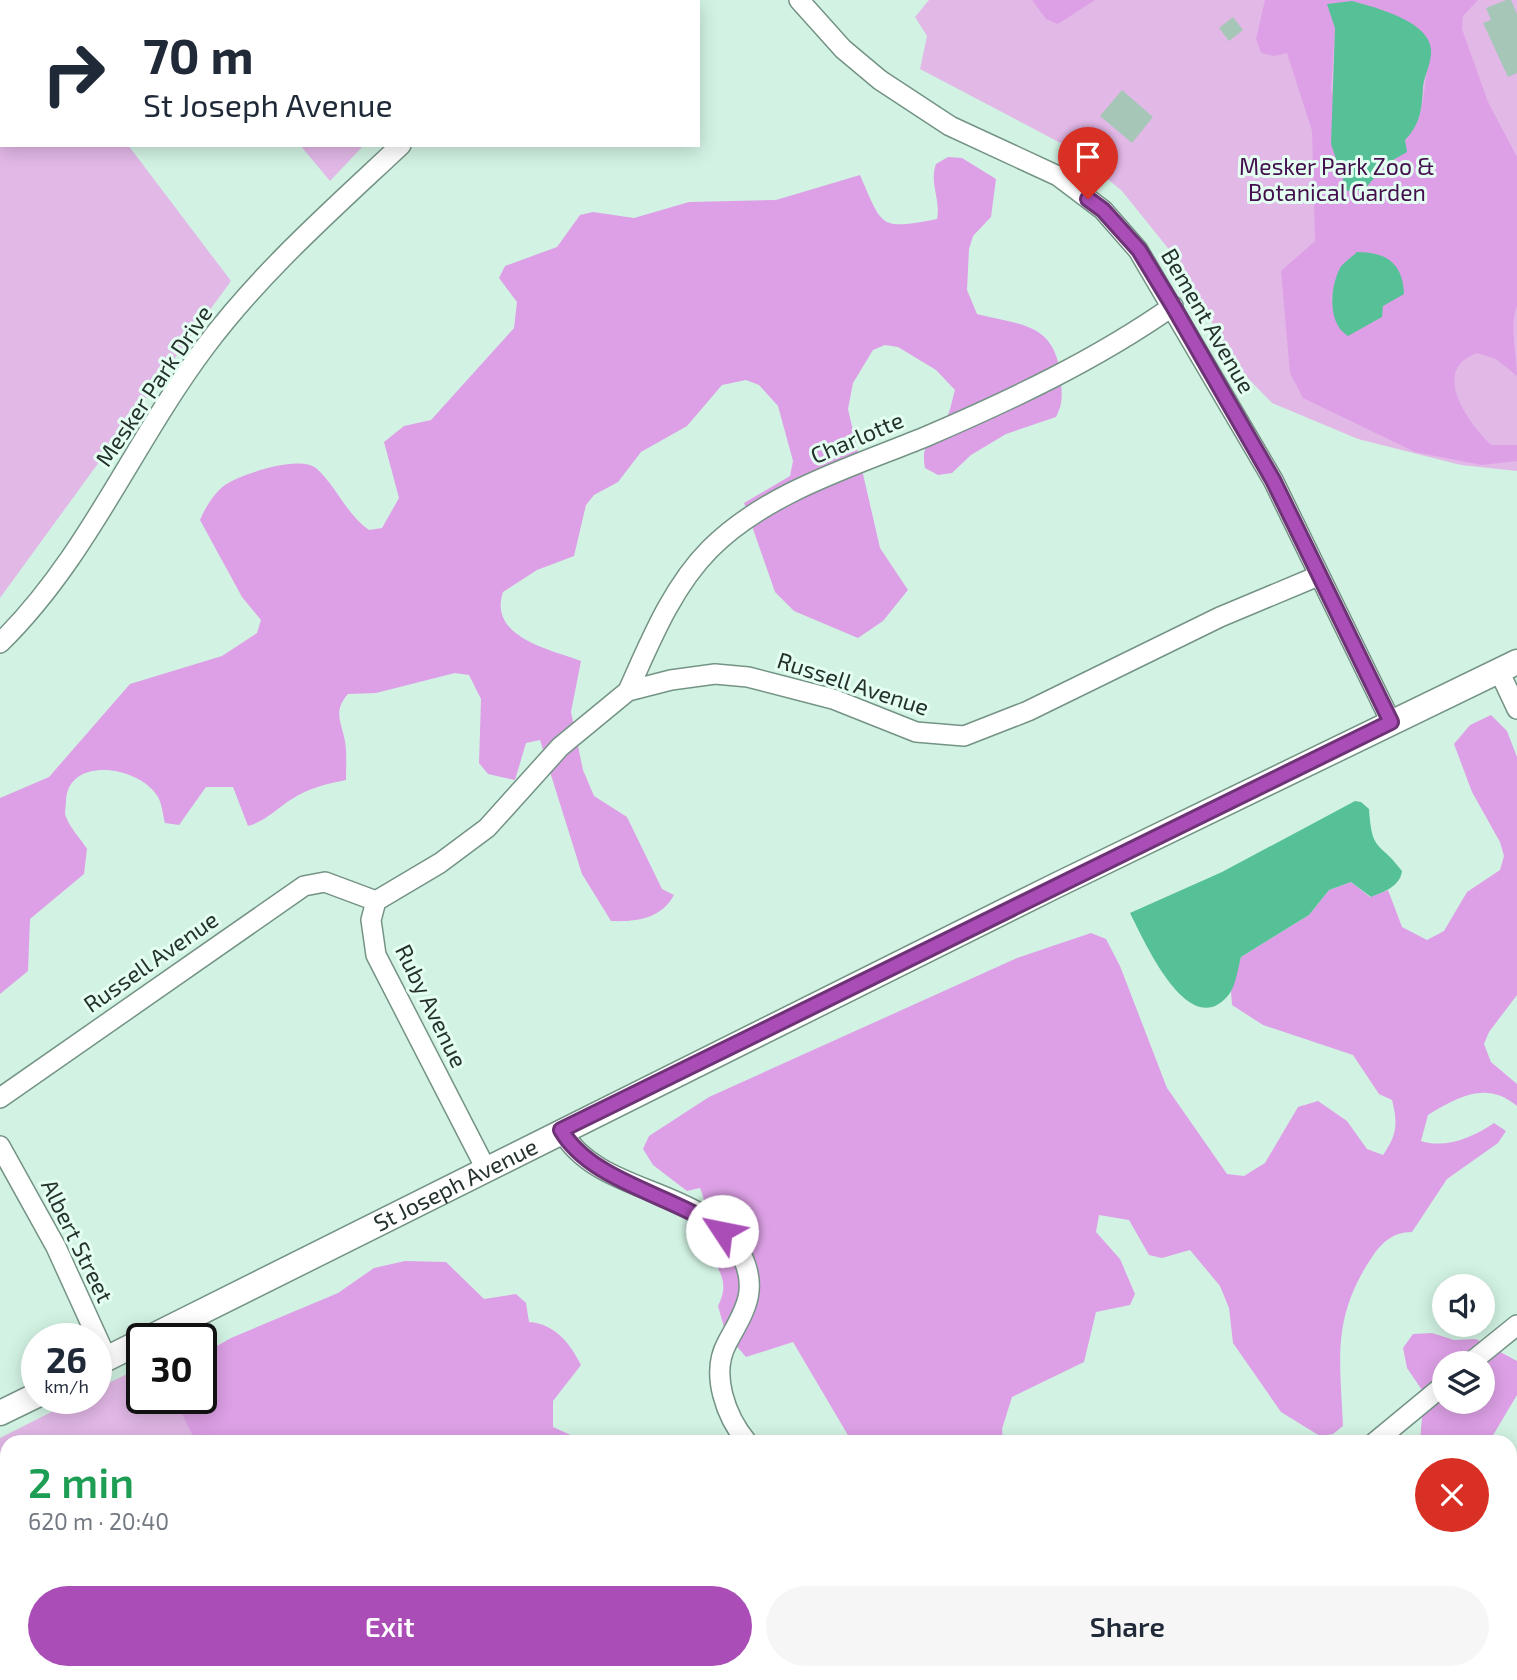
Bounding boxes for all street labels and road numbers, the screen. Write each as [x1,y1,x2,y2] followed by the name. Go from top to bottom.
[1156,243,1262,398] street label: Bement Avenue
[89,300,217,471] street label: Mesker Park Drive
[806,405,907,469] street label: Charlotte
[774,645,933,721] street label: Russell Avenue
[78,904,223,1018] street label: Russell Avenue
[390,939,474,1072] street label: Ruby Avenue
[369,1131,542,1237] street label: St Joseph Avenue
[36,1174,120,1307] street label: Albert Street

